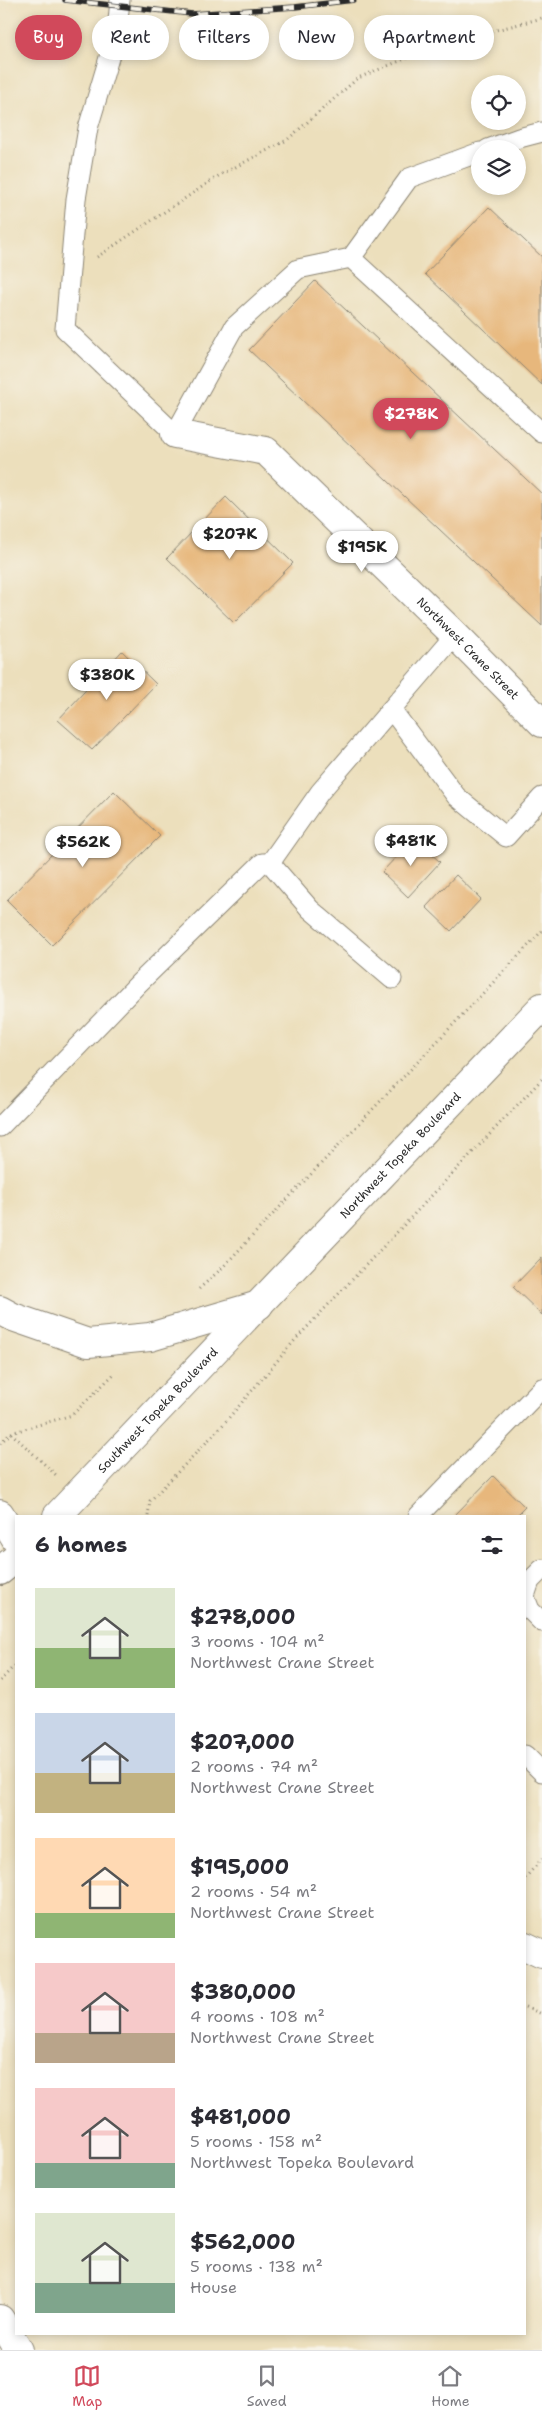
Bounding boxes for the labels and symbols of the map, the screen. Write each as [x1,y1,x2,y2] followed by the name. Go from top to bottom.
[376,398,446,440] pin: $278K
[195,518,265,560] pin: $207K
[327,530,397,573] pin: $195K
[413,594,523,703] street label: Northwest Crane Street
[72,658,142,701] pin: $380K
[376,824,446,867] pin: $481K
[48,826,118,868] pin: $562K
[337,1089,465,1222] street label: Northwest Topeka Boulevard
[94,1344,222,1476] street label: Southwest Topeka Boulevard

